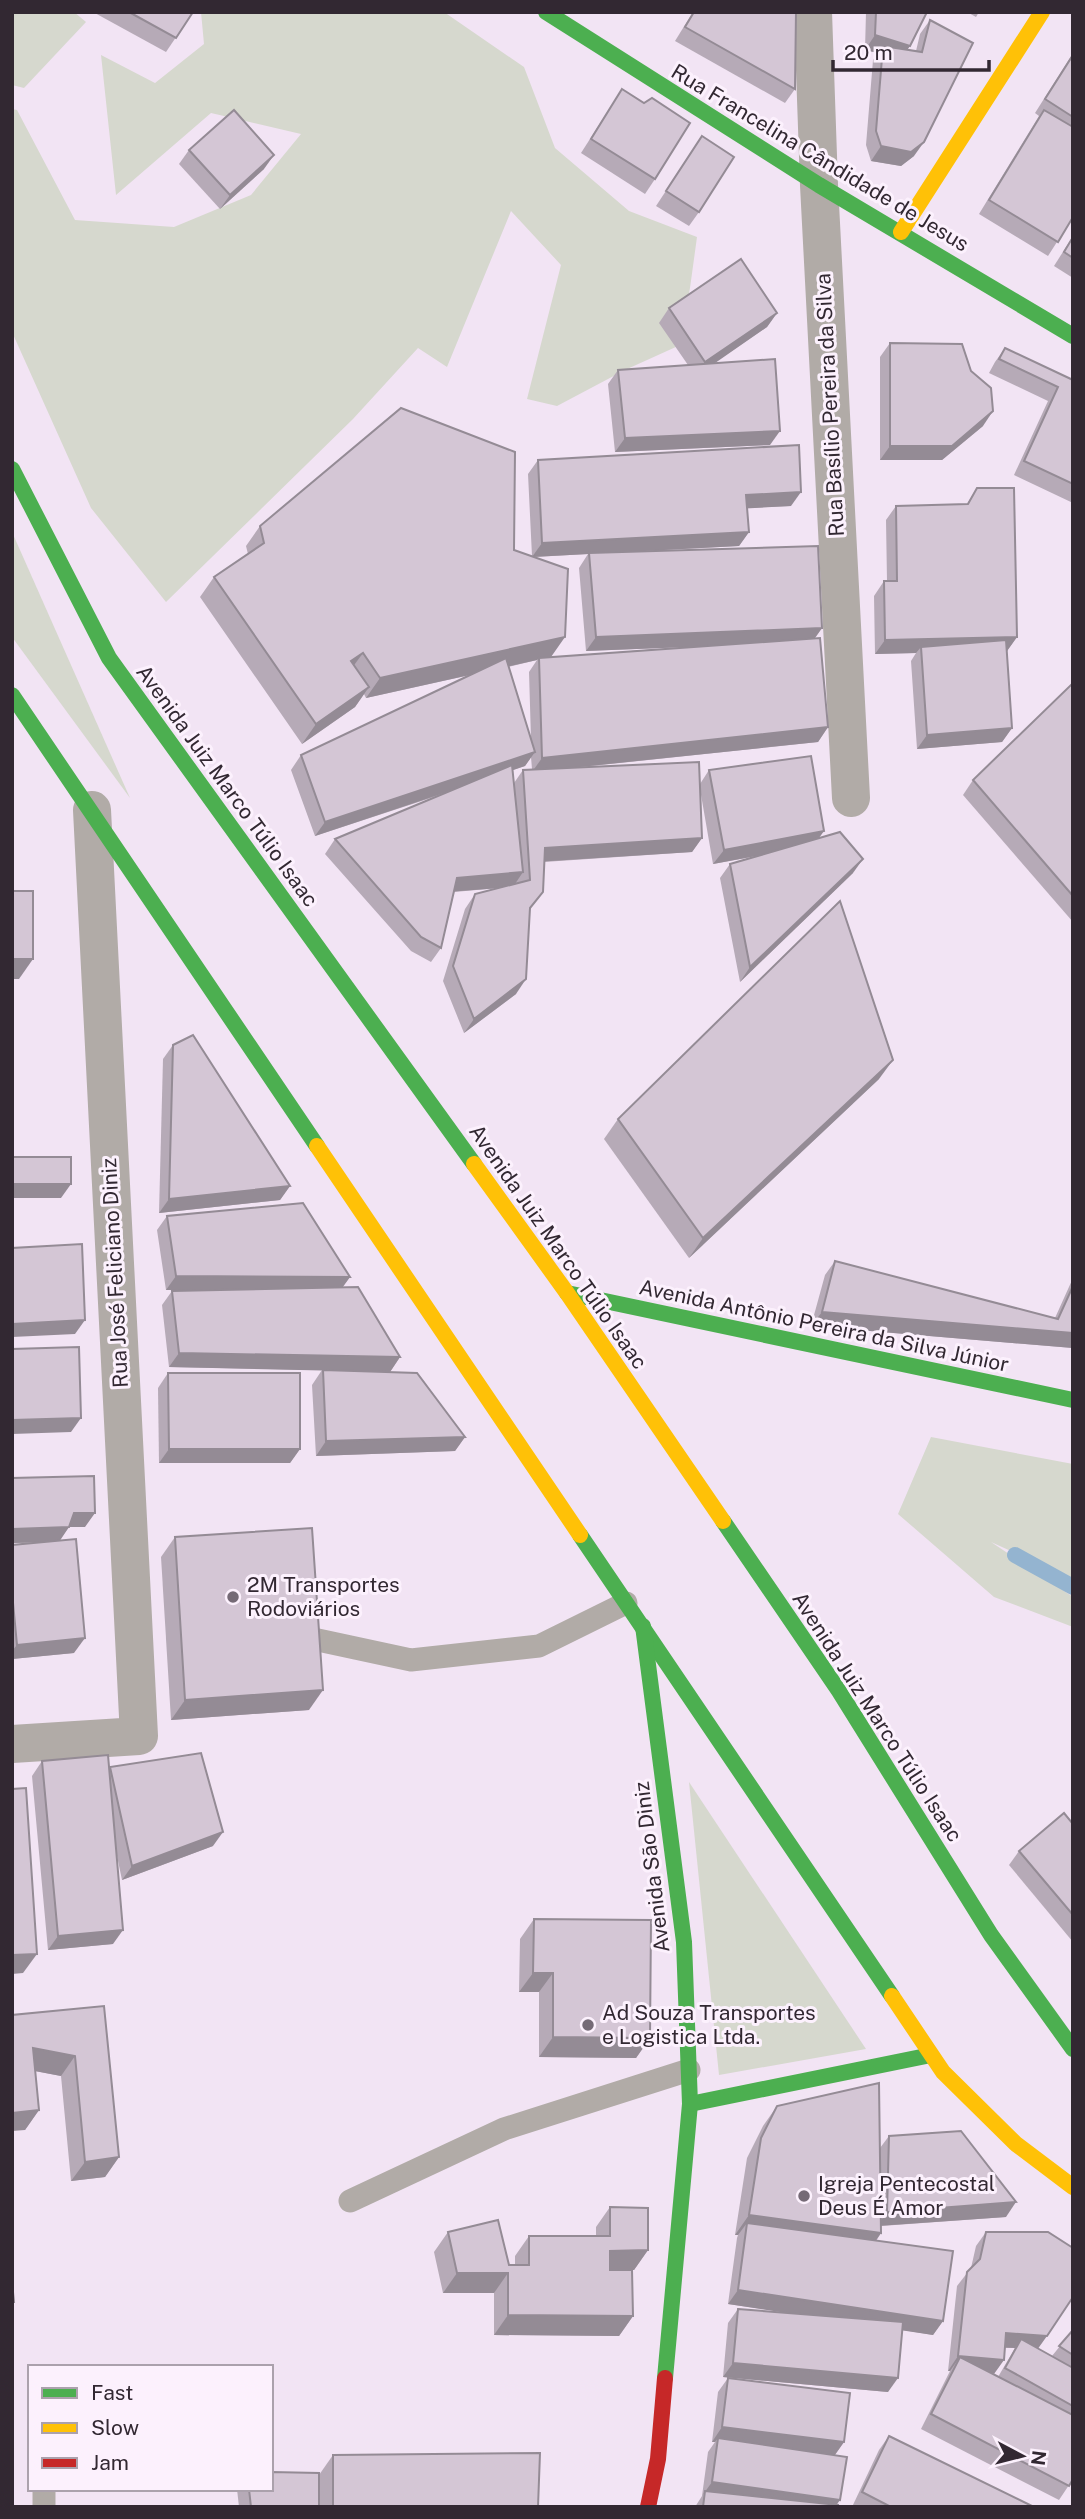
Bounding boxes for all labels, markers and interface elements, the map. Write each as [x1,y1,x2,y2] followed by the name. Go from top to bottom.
[833,28,989,72] scale bar
[844,40,893,65] text: 20 m
[667,59,974,257] street label: Rua Francelina Cândidade de Jesus
[810,273,849,537] street label: Rua Basílio Pereira da Silva
[131,660,324,912] street label: Avenida Juiz Marco Túlio Isaac
[464,1120,653,1374] street label: Avenida Juiz Marco Túlio Isaac
[96,1157,133,1389] street label: Rua José Feliciano Diniz
[637,1274,1011,1377] street label: Avenida Antônio Pereira da Silva Júnior
[247,1572,400,1621] place label: 2M Transportes Rodoviários
[787,1587,968,1846] street label: Avenida Juiz Marco Túlio Isaac
[225,1589,241,1605] marker: 2M Transportes Rodoviários
[629,1780,674,1954] street label: Avenida São Diniz
[602,2000,816,2049] place label: Ad Souza Transportes e Logistica Ltda.
[580,2017,596,2033] marker: Ad Souza Transportes e Logistica Ltda.
[818,2171,995,2220] place label: Igreja Pentecostal Deus É Amor
[796,2188,812,2204] marker: Igreja Pentecostal Deus É Amor
[28,2365,273,2491] legend
[91,2380,133,2405] text: Fast
[91,2415,139,2440] text: Slow
[987,2421,1057,2491] north arrow
[1027,2449,1051,2467] text: N
[91,2450,129,2475] text: Jam

